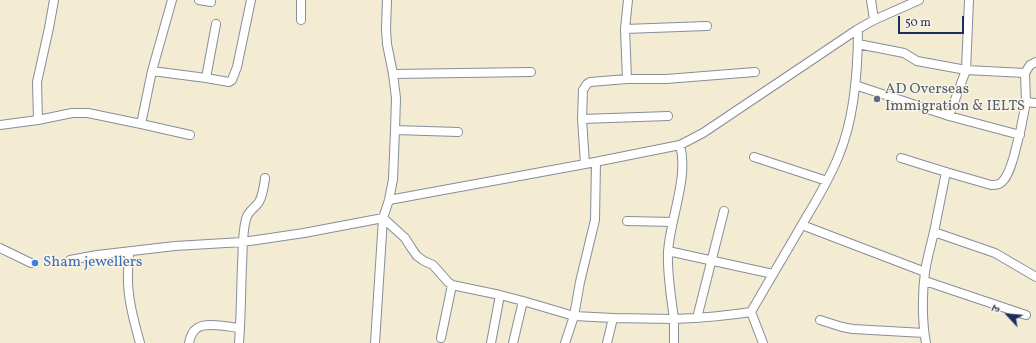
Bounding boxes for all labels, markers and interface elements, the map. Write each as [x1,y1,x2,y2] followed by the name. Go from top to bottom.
[900,8,966,34] scale bar
[905,15,931,31] text: 50 m
[885,81,1025,116] place label: AD Overseas Immigration & IELTS
[872,94,882,104] marker: AD Overseas Immigration & IELTS
[43,254,143,272] place label: Sham jewellers
[30,258,40,268] marker: Sham jewellers
[988,295,1028,335] north arrow
[989,304,1005,315] text: उ

